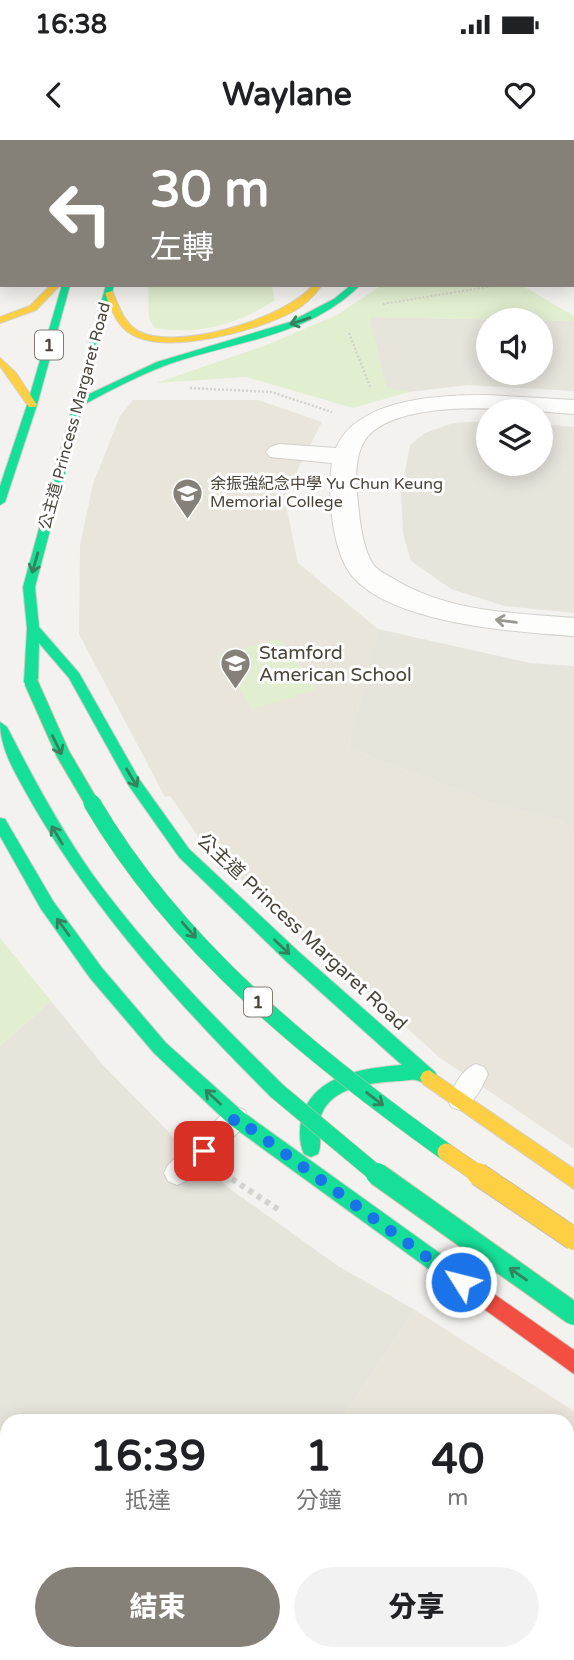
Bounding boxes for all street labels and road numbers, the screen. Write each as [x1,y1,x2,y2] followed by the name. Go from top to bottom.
[35,300,115,532] street label: 公主道 Princess Margaret Road
[35,330,63,360] road number: 1
[193,829,411,1035] street label: 公主道 Princess Margaret Road
[244,988,272,1016] road number: 1

